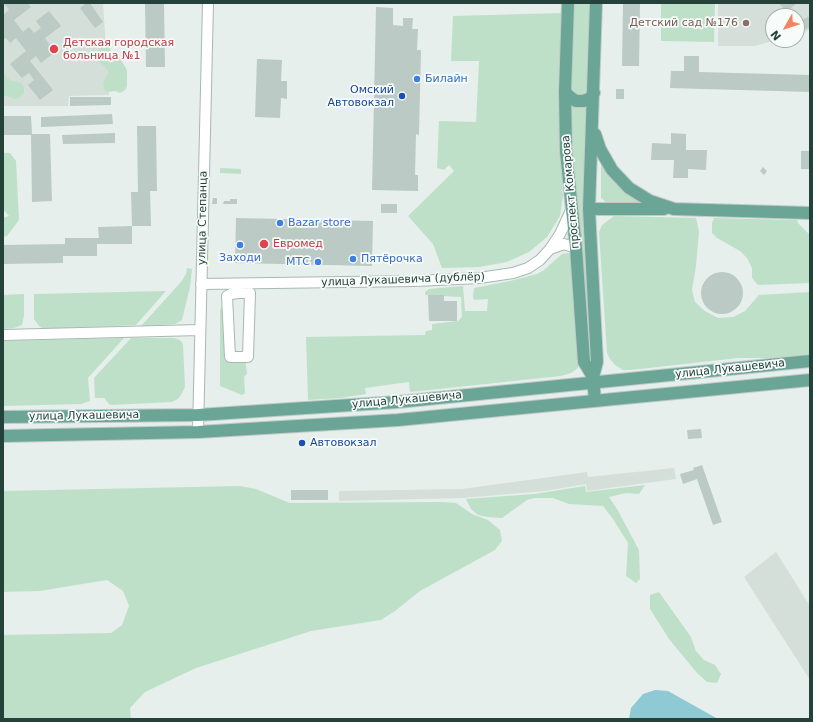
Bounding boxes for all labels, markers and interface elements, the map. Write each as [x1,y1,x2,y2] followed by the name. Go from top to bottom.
[765,8,805,48] north arrow
[629,16,738,30] place label: Детский сад №176
[741,18,751,28] marker: Детский сад №176
[768,28,784,43] text: N
[63,36,174,62] place label: Детская городская больница №1
[48,43,60,55] marker: Детская городская больница №1
[425,72,468,86] place label: Билайн
[412,74,422,84] marker: Билайн
[327,83,394,109] place label: Омский Автовокзал
[397,91,407,101] marker: Омский Автовокзал
[559,135,583,249] street label: проспект Комарова
[196,171,210,265] street label: улица Степанца
[288,216,351,230] place label: Bazar store
[275,218,285,228] marker: Bazar store
[273,237,323,251] place label: Евромед
[258,238,270,250] marker: Евромед
[235,240,245,250] marker: Заходи
[219,251,261,265] place label: Заходи
[361,252,423,266] place label: Пятёрочка
[348,254,358,264] marker: Пятёрочка
[286,255,310,269] place label: МТС
[313,257,323,267] marker: МТС
[321,271,485,289] street label: улица Лукашевича (дублёр)
[674,357,786,381] street label: улица Лукашевича
[351,389,463,411] street label: улица Лукашевича
[29,408,139,424] street label: улица Лукашевича
[310,436,377,450] place label: Автовокзал
[297,438,307,448] marker: Автовокзал

